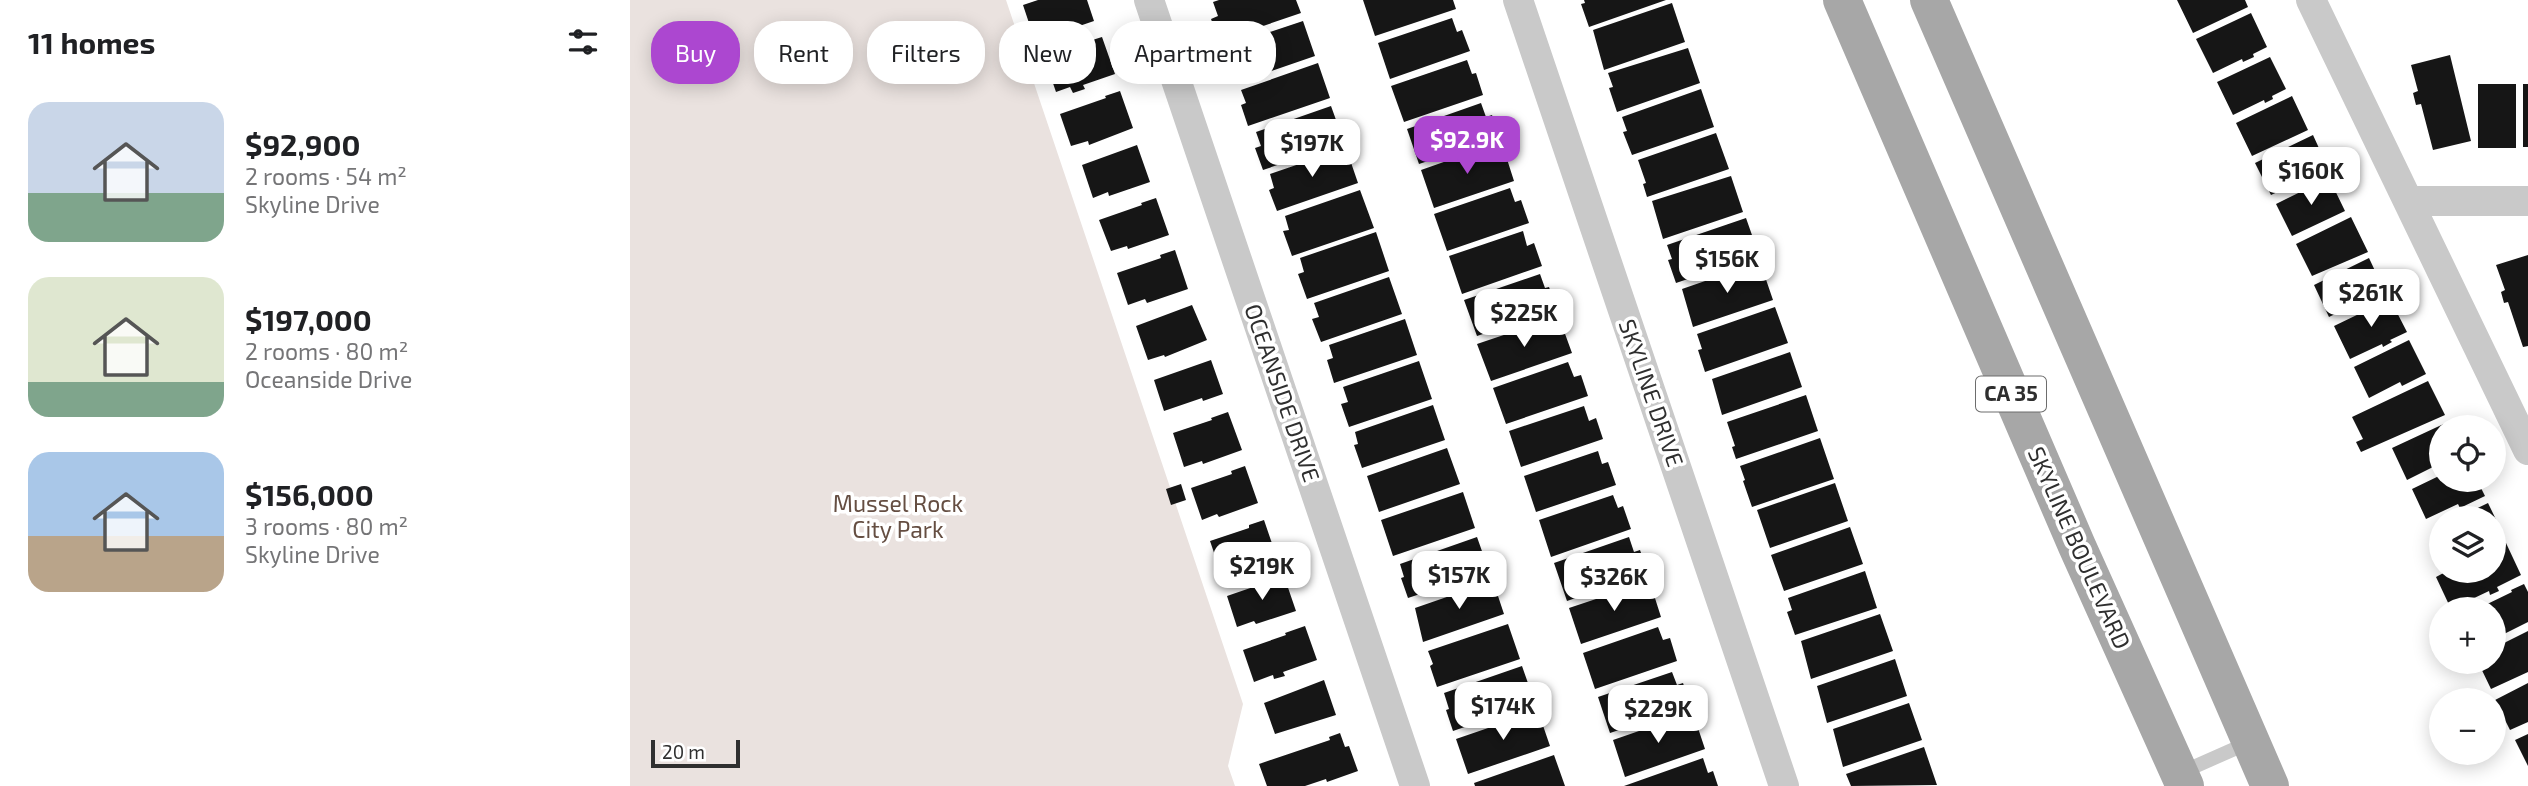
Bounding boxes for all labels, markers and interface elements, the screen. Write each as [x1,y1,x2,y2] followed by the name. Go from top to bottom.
[651,21,740,84] chip: Buy
[754,21,853,84] chip: Rent
[867,21,985,84] chip: Filters
[999,21,1096,84] chip: New
[1110,21,1276,84] chip: Apartment
[564,23,602,61] icon: filters
[28,24,155,60] text: 11 homes
[1410,116,1524,176] pin: $92.9K
[1263,120,1361,179] pin: $197K
[1430,125,1504,153] text: $92.9K
[245,126,360,162] text: $92,900
[1280,128,1344,156] text: $197K
[84,130,168,214] icon: home
[2262,148,2360,207] pin: $160K
[2278,156,2344,184] text: $160K
[245,162,407,190] text: 2 rooms · 54 m²
[245,190,380,218] text: Skyline Drive
[1678,236,1776,295] pin: $156K
[1695,244,1759,272] text: $156K
[2322,270,2420,329] pin: $261K
[2339,278,2403,306] text: $261K
[1475,290,1573,349] pin: $225K
[1490,298,1558,326] text: $225K
[1239,300,1327,485] street label: OCEANSIDE DRIVE
[245,301,372,337] text: $197,000
[84,305,168,389] icon: home
[1614,315,1690,470] street label: SKYLINE DRIVE
[245,337,408,365] text: 2 rooms · 80 m²
[245,365,412,393] text: Oceanside Drive
[1976,376,2046,412] road number: CA 35
[2429,415,2506,765] map controls
[2429,415,2506,492] button: locate
[2023,442,2137,653] street label: SKYLINE BOULEVARD
[245,476,374,512] text: $156,000
[84,480,168,564] icon: home
[833,489,964,543] park label: Mussel Rock City Park
[2429,506,2506,583] button: layers
[245,512,408,540] text: 3 rooms · 80 m²
[245,540,380,568] text: Skyline Drive
[1213,542,1311,602] pin: $219K
[1230,551,1294,579] text: $219K
[1410,552,1508,611] pin: $157K
[1565,554,1663,613] pin: $326K
[1428,560,1490,588] text: $157K
[1580,562,1648,590] text: $326K
[2429,597,2506,674] button: +
[1454,682,1552,742] pin: $174K
[1609,686,1707,745] pin: $229K
[2429,688,2506,765] button: −
[1471,691,1535,719] text: $174K
[1624,694,1692,722] text: $229K
[651,737,740,769] scale bar
[662,740,705,763] text: 20 m

